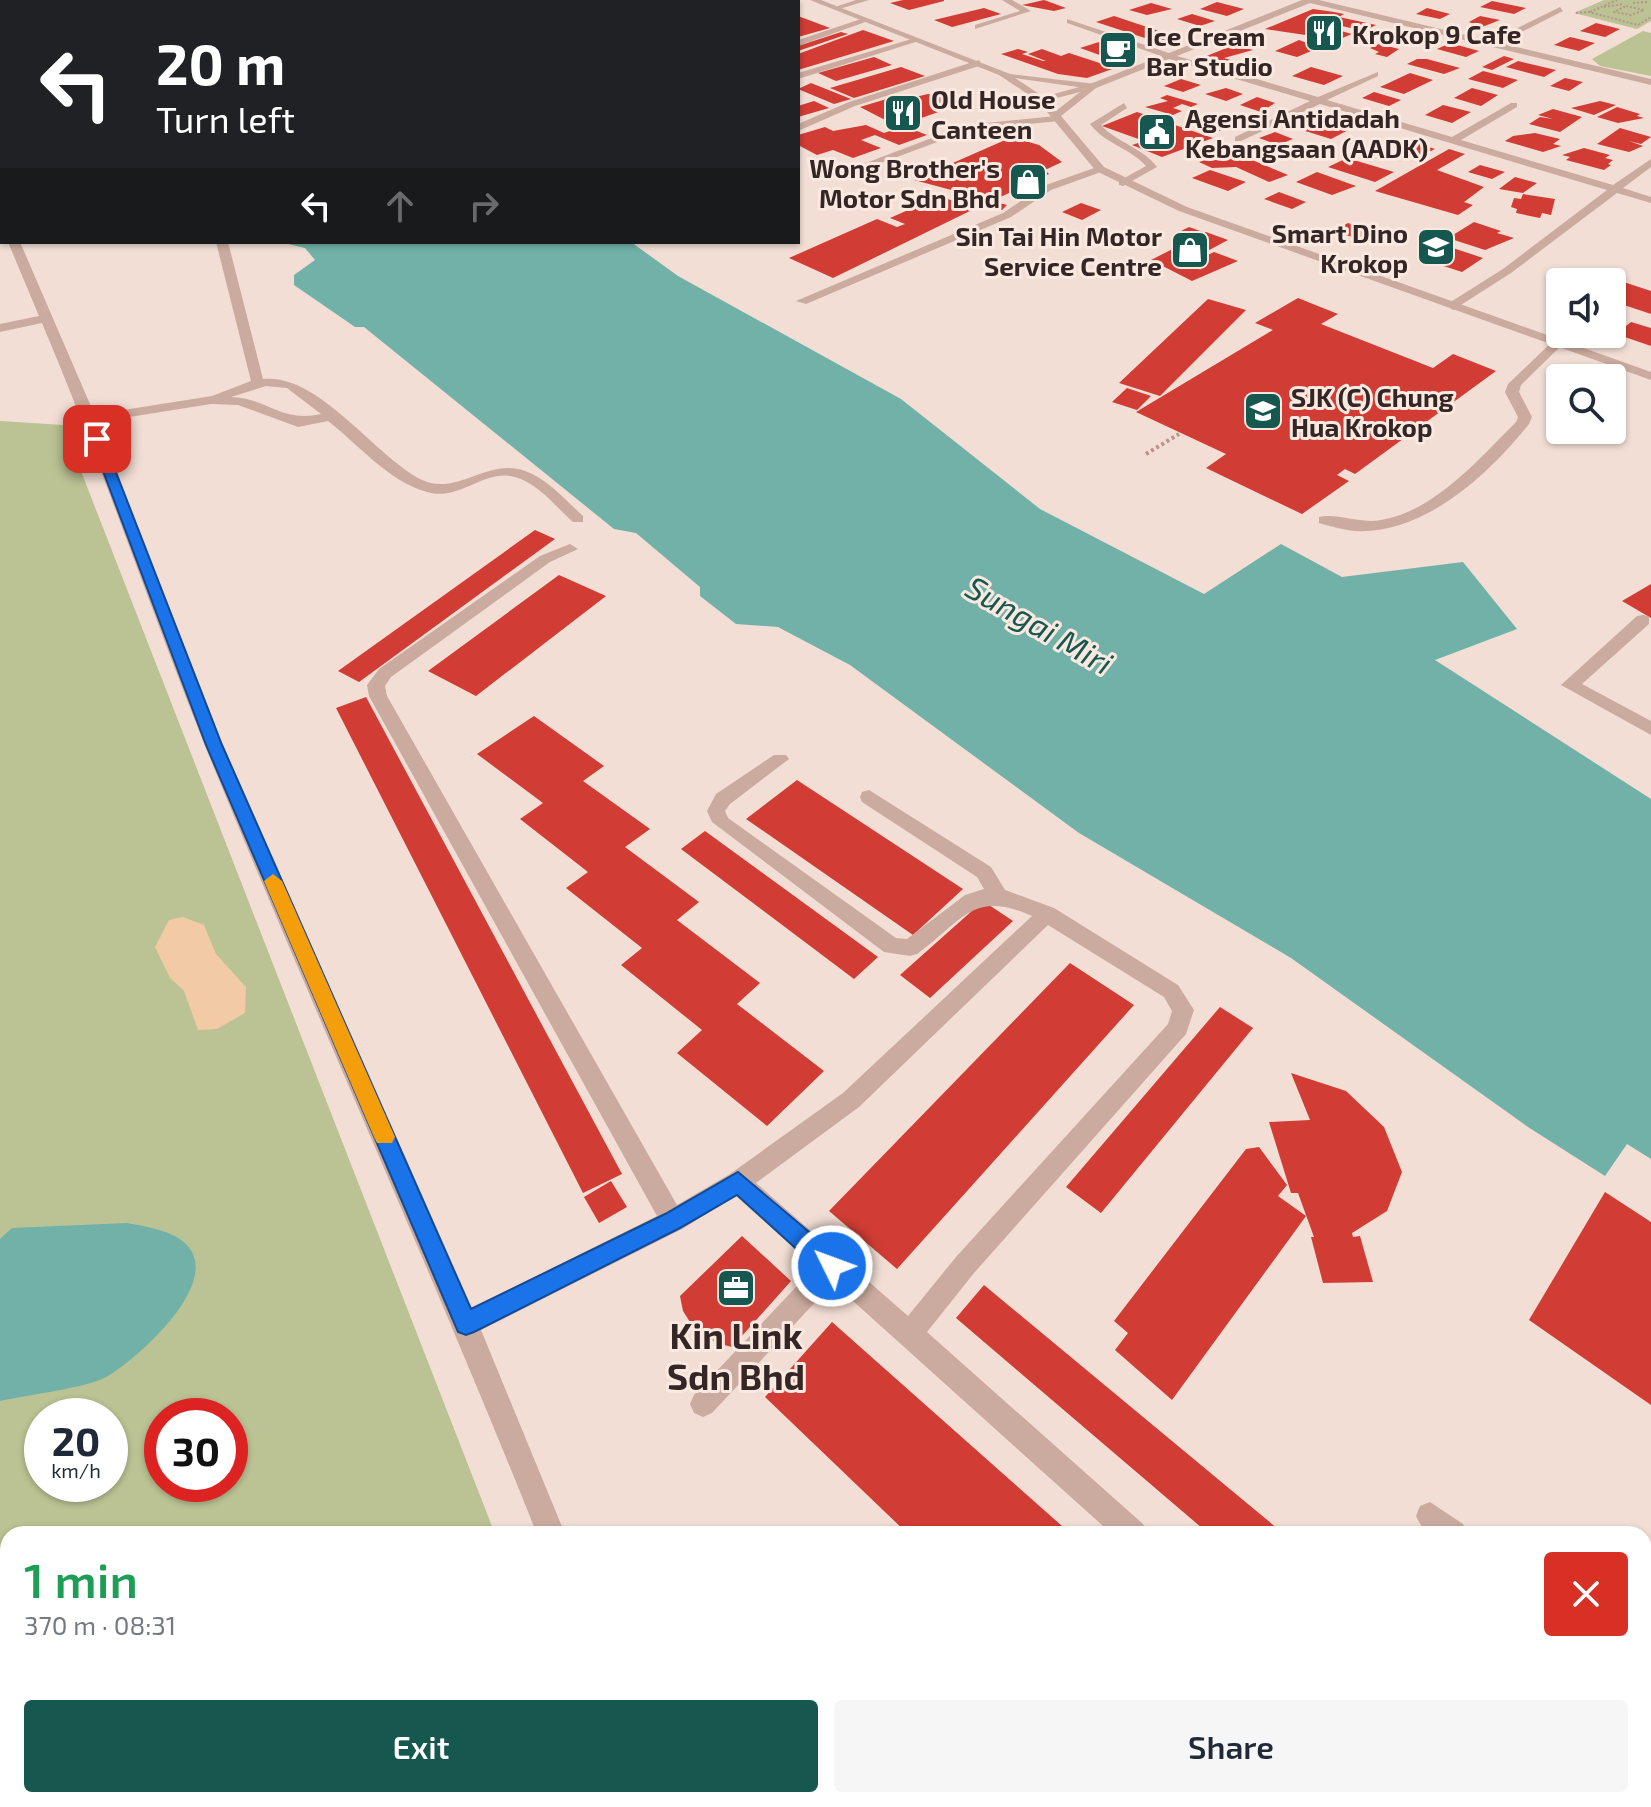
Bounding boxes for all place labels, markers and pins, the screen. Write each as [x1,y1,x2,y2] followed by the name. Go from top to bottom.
[1303,12,1345,54] restaurant icon: Krokop 9 Cafe
[1352,18,1521,49] place label: Krokop 9 Cafe
[1146,20,1273,81] place label: Ice Cream Bar Studio
[1097,29,1139,71] cafe icon: Ice Cream Bar Studio
[931,83,1056,144] place label: Old House Canteen
[882,92,924,134] restaurant icon: Old House Canteen
[1185,102,1428,163] place label: Agensi Antidadah Kebangsaan (AADK)
[1136,111,1178,153] public building icon: Agensi Antidadah Kebangsaan (AADK)
[809,152,1000,213] place label: Wong Brother's Motor Sdn Bhd
[1007,161,1049,203] shop icon: Wong Brother's Motor Sdn Bhd
[1272,217,1408,278] place label: Smart Dino Krokop
[955,220,1162,281] place label: Sin Tai Hin Motor Service Centre
[1415,226,1457,268] school or university icon: Smart Dino Krokop
[1169,229,1211,271] shop icon: Sin Tai Hin Motor Service Centre
[1291,381,1454,442] place label: SJK (C) Chung Hua Krokop
[1242,390,1284,432] school or university icon: SJK (C) Chung Hua Krokop
[63,405,131,473] pin
[715,1267,757,1309] office icon: Kin Link Sdn Bhd
[667,1313,805,1397] place label: Kin Link Sdn Bhd

